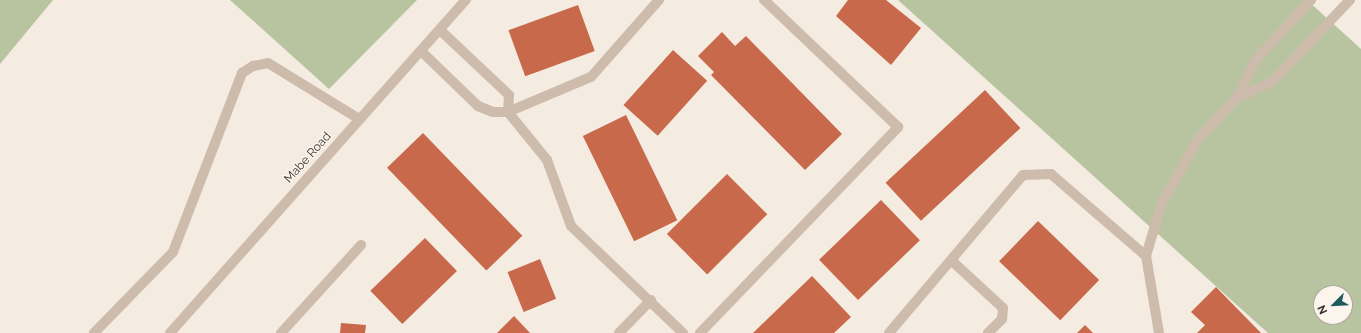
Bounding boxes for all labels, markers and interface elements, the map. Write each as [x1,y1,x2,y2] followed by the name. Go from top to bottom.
[281,130,335,186] street label: Mabe Road
[1313,285,1353,325] north arrow
[1315,303,1330,316] text: N

